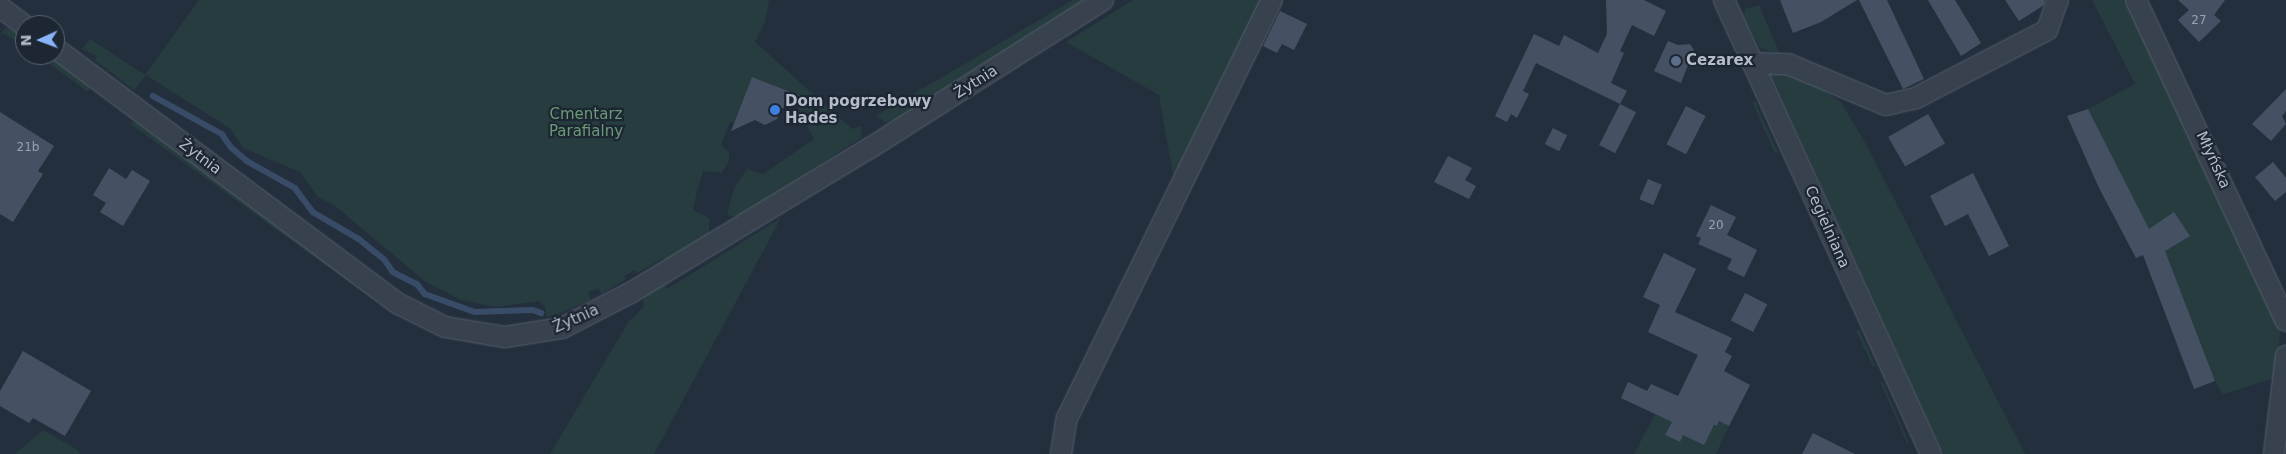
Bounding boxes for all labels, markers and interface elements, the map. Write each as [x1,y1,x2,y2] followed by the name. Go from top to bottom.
[2191,14,2207,28] house number: 27
[15,15,65,65] north arrow
[18,34,34,47] text: N
[1686,52,1753,70] place label: Cezarex
[1670,55,1682,67] marker: Cezarex
[951,62,1001,102] street label: Żytnia
[785,92,931,127] place label: Dom pogrzebowy Hades
[769,104,781,116] marker: Dom pogrzebowy Hades
[549,105,623,140] park label: Cmentarz Parafialny
[2192,129,2234,191] street label: Młyńska
[175,135,225,179] street label: Żytnia
[17,141,39,155] house number: 21b
[1801,183,1853,271] street label: Cegielniana
[1708,219,1724,233] house number: 20
[550,301,602,337] street label: Żytnia

